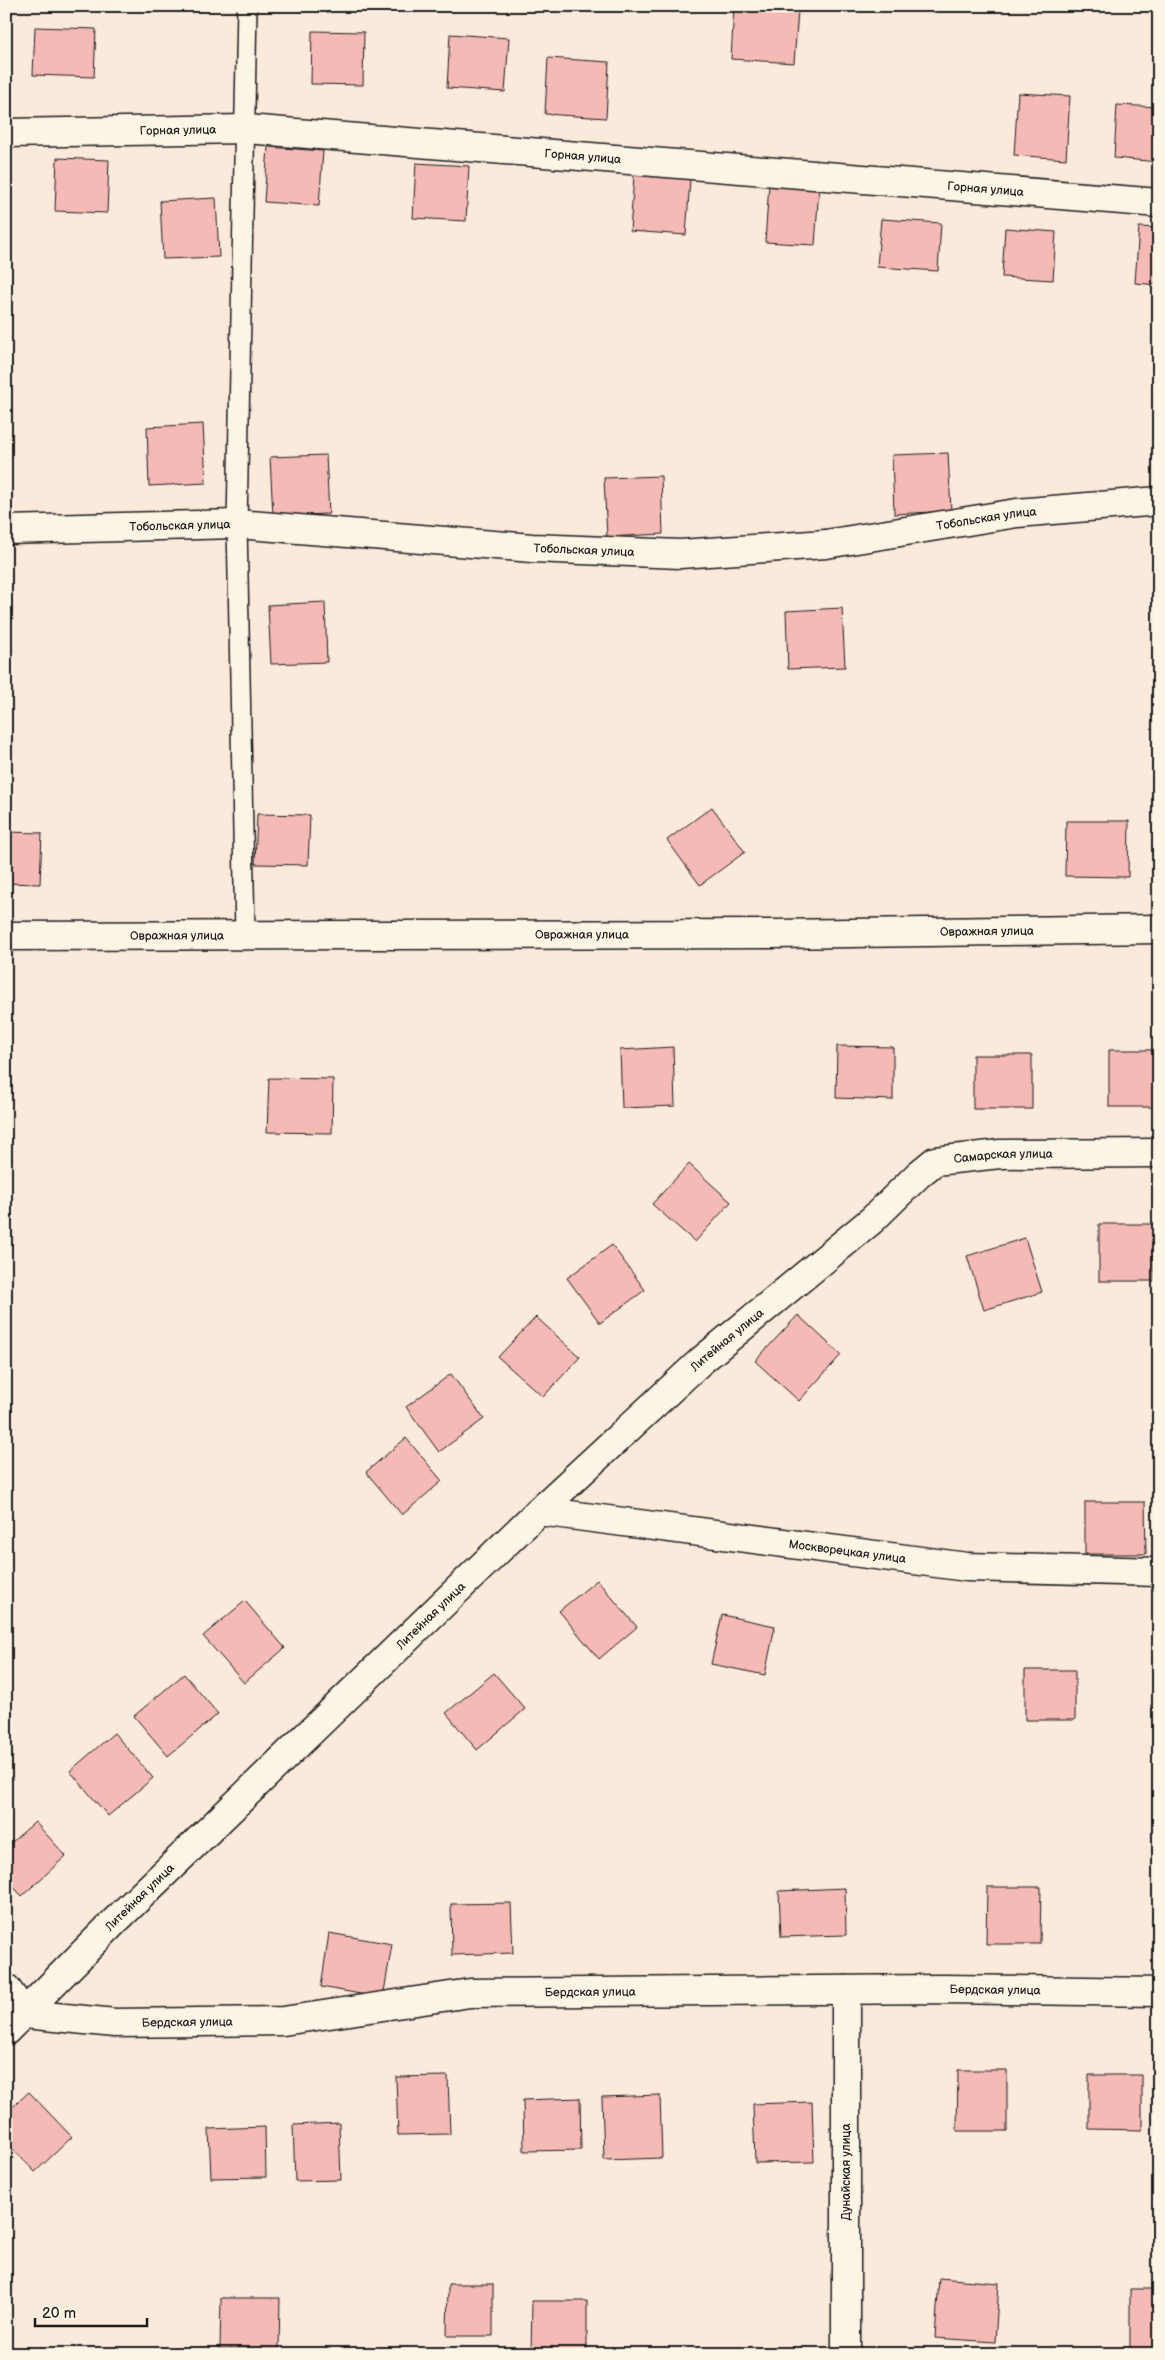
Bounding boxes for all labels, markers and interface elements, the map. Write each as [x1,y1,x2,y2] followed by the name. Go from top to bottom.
[139,122,216,139] street label: Горная улица
[544,146,622,167] street label: Горная улица
[947,179,1024,200] street label: Горная улица
[935,504,1037,534] street label: Тобольская улица
[129,517,231,535] street label: Тобольская улица
[533,541,635,560] street label: Тобольская улица
[940,924,1034,940] street label: Овражная улица
[535,927,629,943] street label: Овражная улица
[130,928,224,944] street label: Овражная улица
[953,1147,1053,1167] street label: Самарская улица
[687,1305,767,1376] street label: Литейная улица
[788,1537,907,1567] street label: Москворецкая улица
[393,1579,469,1654] street label: Литейная улица
[101,1861,178,1935] street label: Литейная улица
[950,1982,1041,1998] street label: Бердская улица
[545,1985,636,2000] street label: Бердская улица
[142,2015,233,2031] street label: Бердская улица
[839,2123,854,2221] street label: Дунайская улица
[35,2295,148,2327] scale bar
[42,2304,76,2323] text: 20 m

